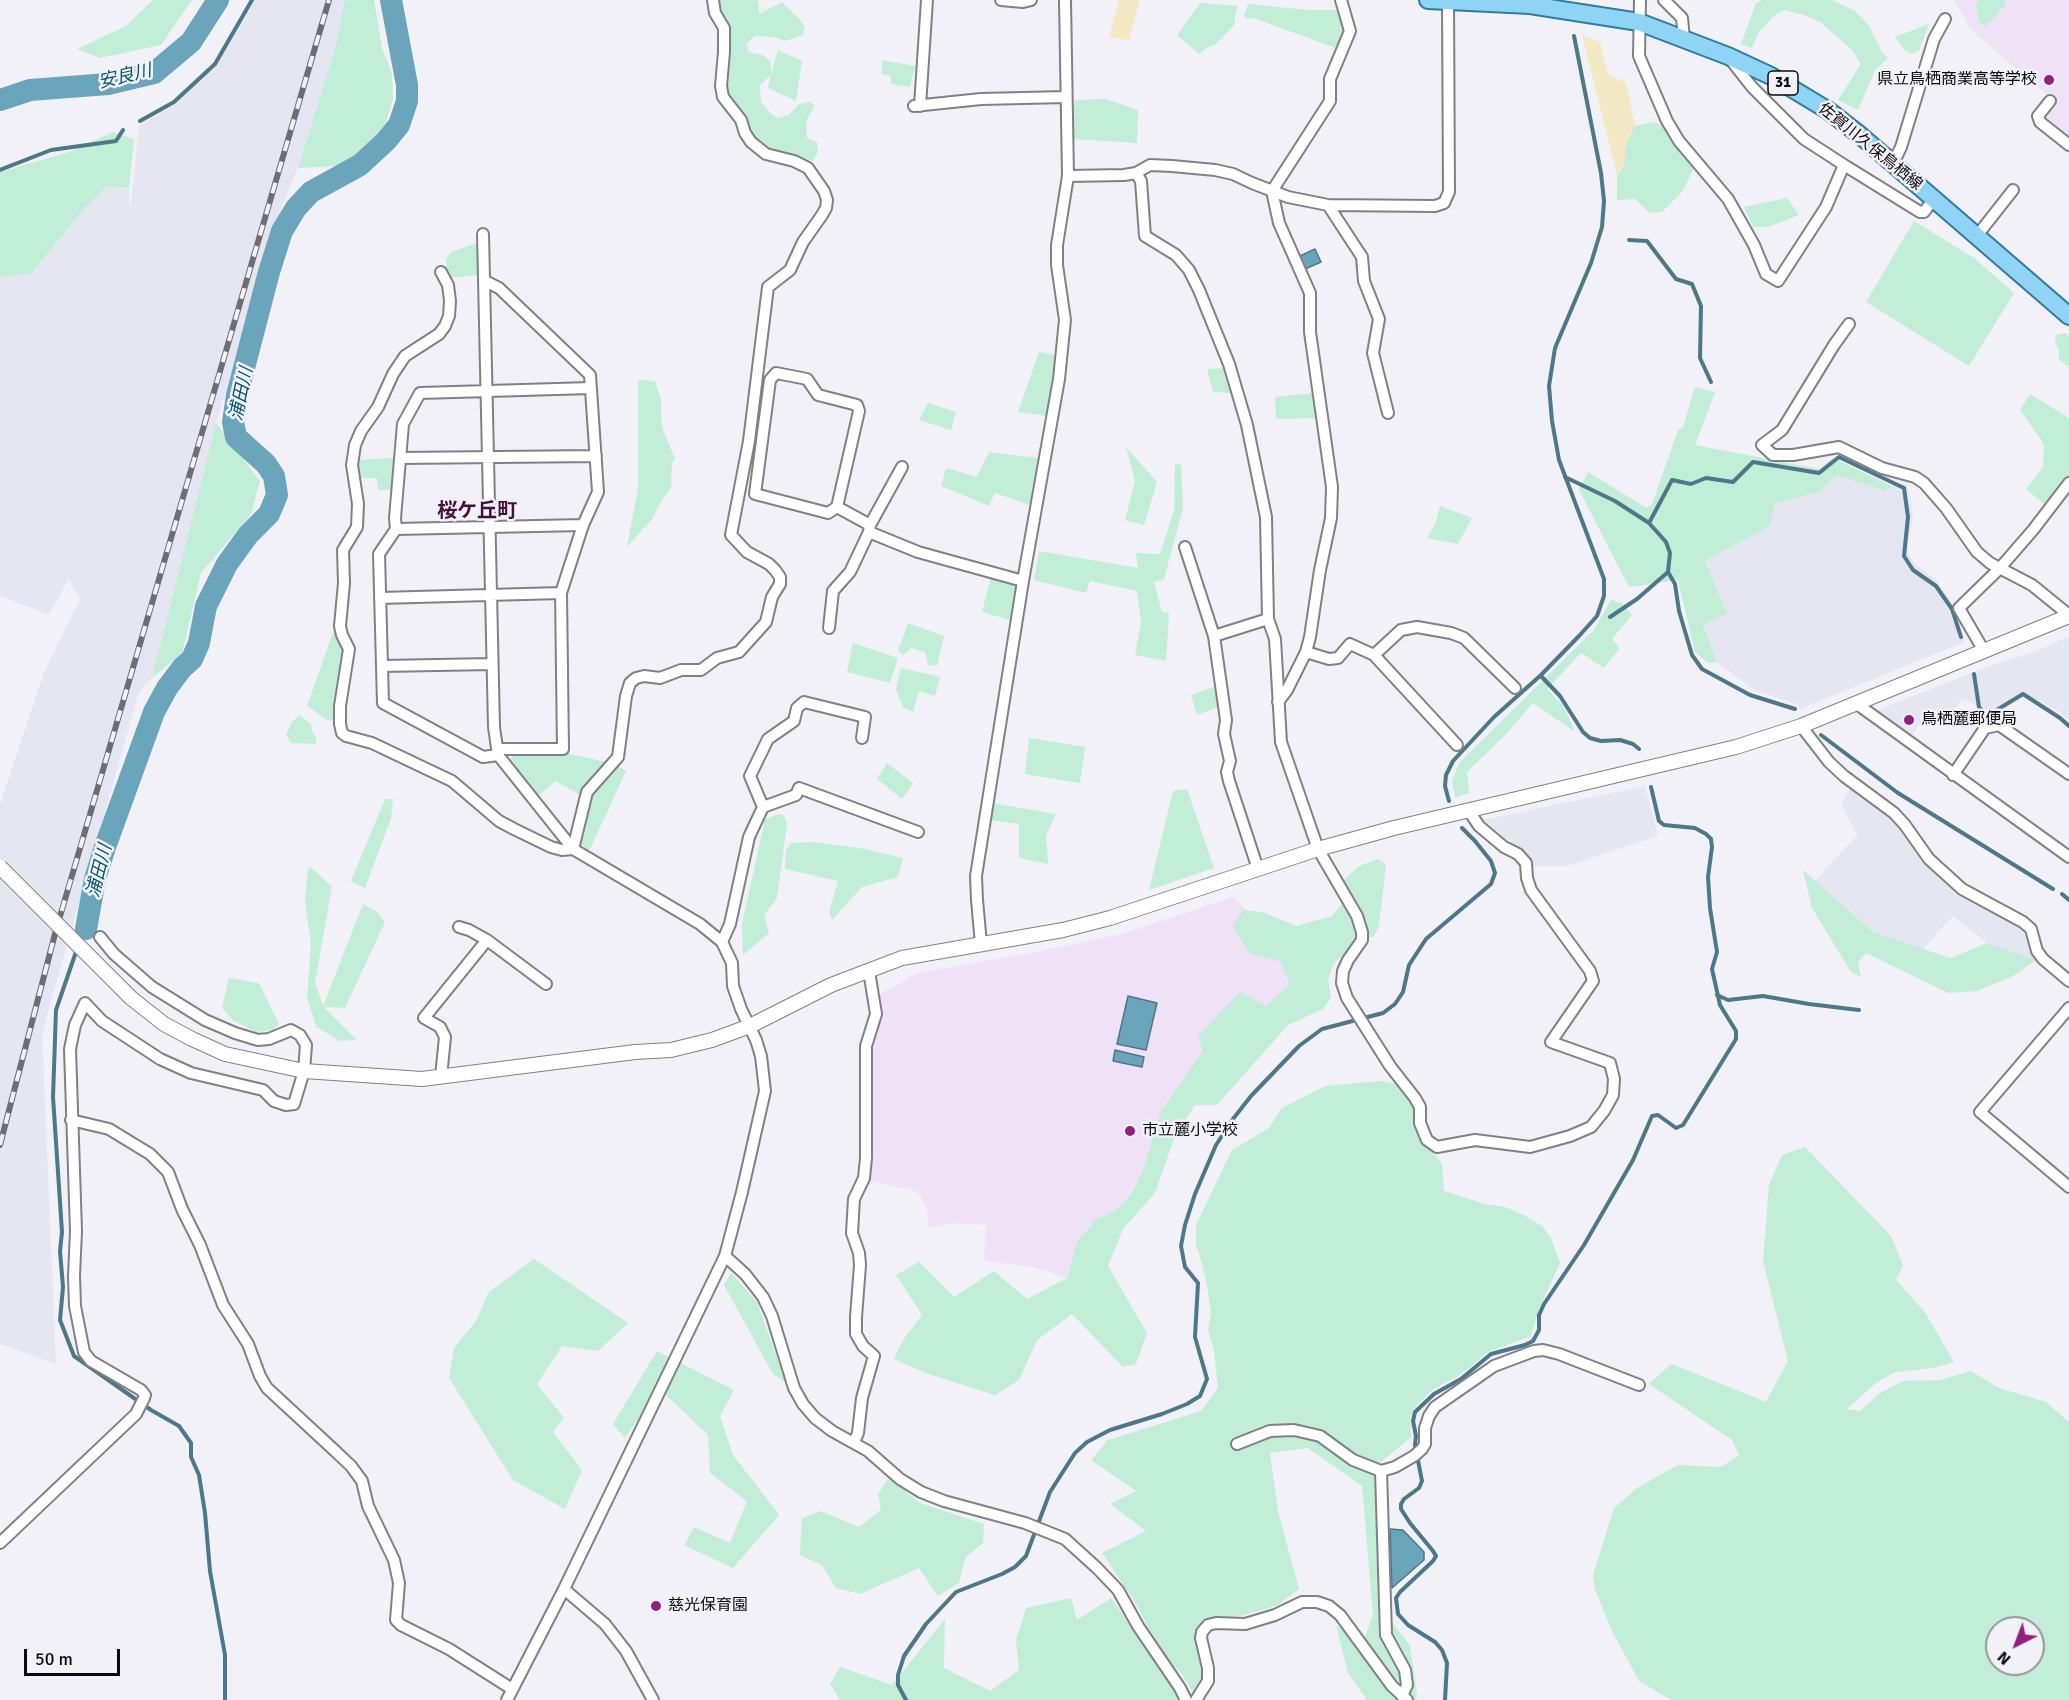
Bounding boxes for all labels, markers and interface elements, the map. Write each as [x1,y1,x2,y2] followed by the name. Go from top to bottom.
[96,60,154,94] water label: 安良川
[1877,70,2037,90] place label: 県立鳥栖商業高等学校
[1768,71,1798,95] road number: 31
[2042,73,2056,87] marker: 県立鳥栖商業高等学校
[1814,99,1926,195] street label: 佐賀川久保鳥栖線
[226,365,258,423] water label: 浦田川
[437,500,517,524] district label: 桜ケ丘町
[1921,710,2017,730] place label: 鳥栖麓郵便局
[1902,713,1916,727] marker: 鳥栖麓郵便局
[83,842,117,900] water label: 浦田川
[1142,1121,1238,1141] place label: 市立麓小学校
[1123,1124,1137,1138] marker: 市立麓小学校
[668,1596,748,1616] place label: 慈光保育園
[649,1599,663,1613] marker: 慈光保育園
[1985,1616,2045,1676] north arrow
[27,1637,123,1675] scale bar
[1993,1647,2015,1669] text: N
[35,1648,73,1670] text: 50 m

